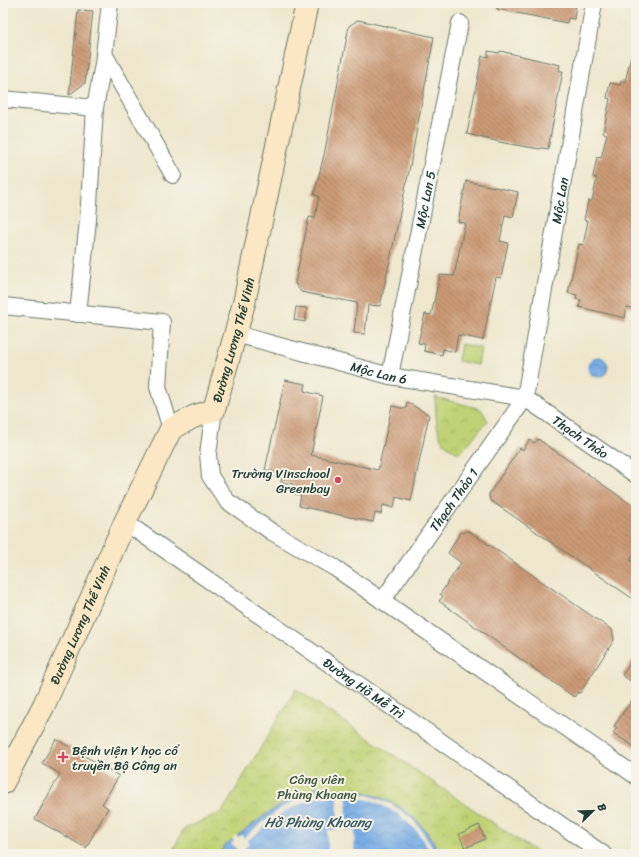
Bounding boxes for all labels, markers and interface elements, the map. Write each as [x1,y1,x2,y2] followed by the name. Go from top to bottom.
[409,169,442,230] street label: Mộc Lan 5
[545,175,575,225] street label: Mộc Lan
[206,275,261,405] street label: Đường Lương Thế Vinh
[348,355,409,391] street label: Mộc Lan 6
[547,409,614,465] street label: Thạch Thảo
[232,462,330,500] place label: Trường Vinschool Greenbay
[423,463,485,537] street label: Thạch Thảo 1
[333,475,343,485] marker: Trường Vinschool Greenbay
[43,561,117,688] street label: Đường Lương Thế Vinh
[318,652,410,725] street label: Đường Hồ Mễ Trì
[72,739,180,777] place label: Bệnh viện Y học cổ truyền Bộ Công an
[57,751,69,763] marker: Bệnh viện Y học cổ truyền Bộ Công an
[277,768,357,806] park label: Công viên Phùng Khoang
[573,791,613,831] north arrow
[592,800,612,814] text: B
[265,810,372,835] water label: Hồ Phùng Khoang

